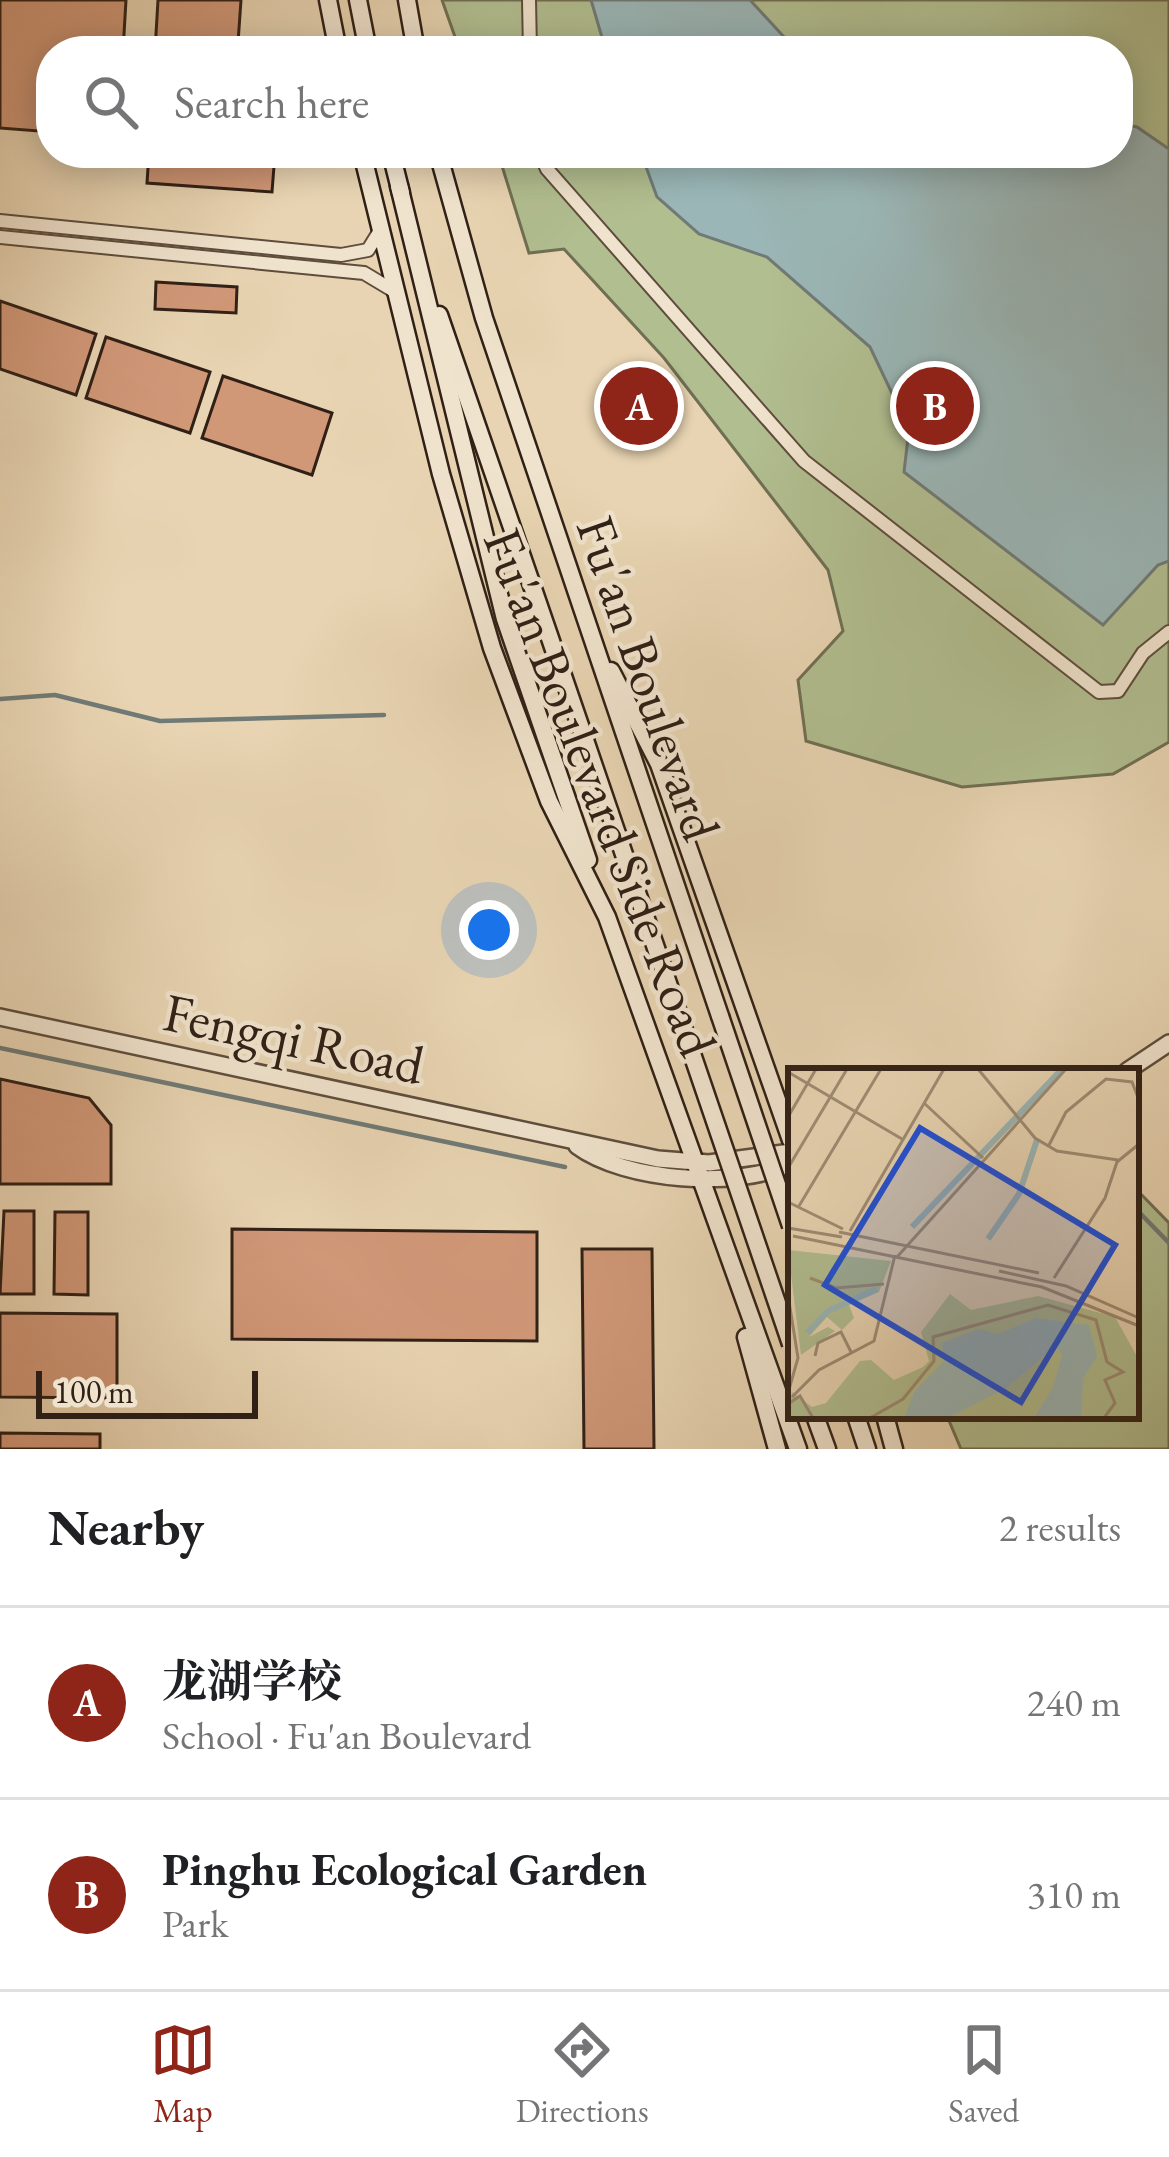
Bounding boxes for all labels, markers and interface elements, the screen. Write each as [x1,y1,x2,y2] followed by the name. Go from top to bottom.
[36,36,1133,168] search box
[78,69,144,135] icon: search
[174,73,369,131] text: Search here
[600,361,678,451] pin: A
[896,361,974,451] pin: B
[561,507,737,850] street label: Fu'an Boulevard
[468,518,734,1066] street label: Fu'an Boulevard Side Road
[459,900,519,960] your location
[157,976,431,1100] street label: Fengqi Road
[788,1068,1139,1419] inset map
[36,1365,258,1418] scale bar
[54,1370,134,1413] text: 100 m
[48,1494,204,1560] text: Nearby
[999,1502,1121,1553] text: 2 results
[162,1652,342,1710] text: 龙湖学校
[73,1677,101,1728] text: A
[1027,1677,1121,1728] text: 240 m
[162,1710,531,1761] text: School · Fu'an Boulevard
[162,1840,647,1898] text: Pinghu Ecological Garden
[75,1869,99,1920] text: B
[1027,1869,1121,1920] text: 310 m
[162,1898,228,1949] text: Park
[150,2017,216,2132] tab: Map
[516,2017,649,2132] tab: Directions
[948,2017,1019,2132] tab: Saved

